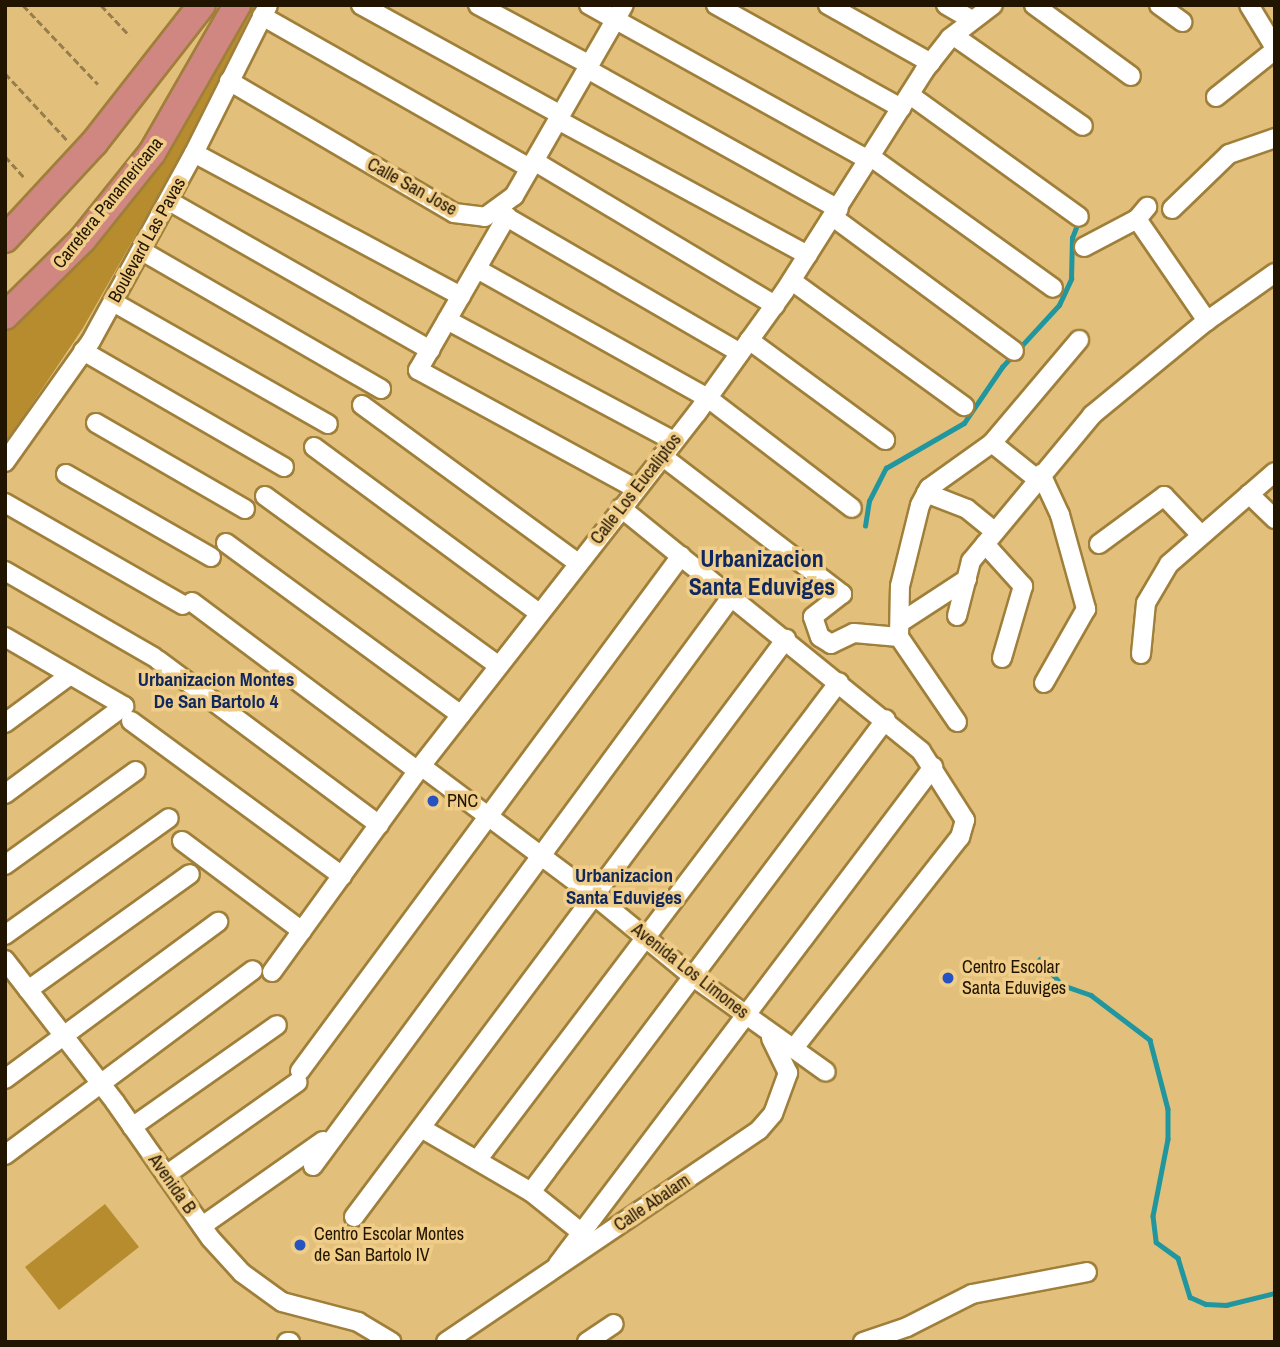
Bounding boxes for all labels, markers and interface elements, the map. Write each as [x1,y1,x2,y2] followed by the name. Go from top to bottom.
[48,133,168,273] street label: Carretera Panamericana
[363,153,461,221] street label: Calle San Jose
[104,174,190,306] street label: Boulevard Las Pavas
[586,429,686,549] street label: Calle Los Eucaliptos
[689,545,835,601] district label: Urbanizacion Santa Eduviges
[138,669,294,713] district label: Urbanizacion Montes De San Bartolo 4
[447,790,478,812] place label: PNC
[425,793,441,809] marker: PNC
[566,865,682,909] district label: Urbanizacion Santa Eduviges
[627,919,753,1023] street label: Avenida Los Limones
[962,957,1066,1000] place label: Centro Escolar Santa Eduviges
[940,970,956,986] marker: Centro Escolar Santa Eduviges
[144,1150,200,1218] street label: Avenida B
[610,1170,694,1236] street label: Calle Abalam
[314,1224,464,1266] place label: Centro Escolar Montes de San Bartolo IV
[292,1237,308,1253] marker: Centro Escolar Montes de San Bartolo IV

